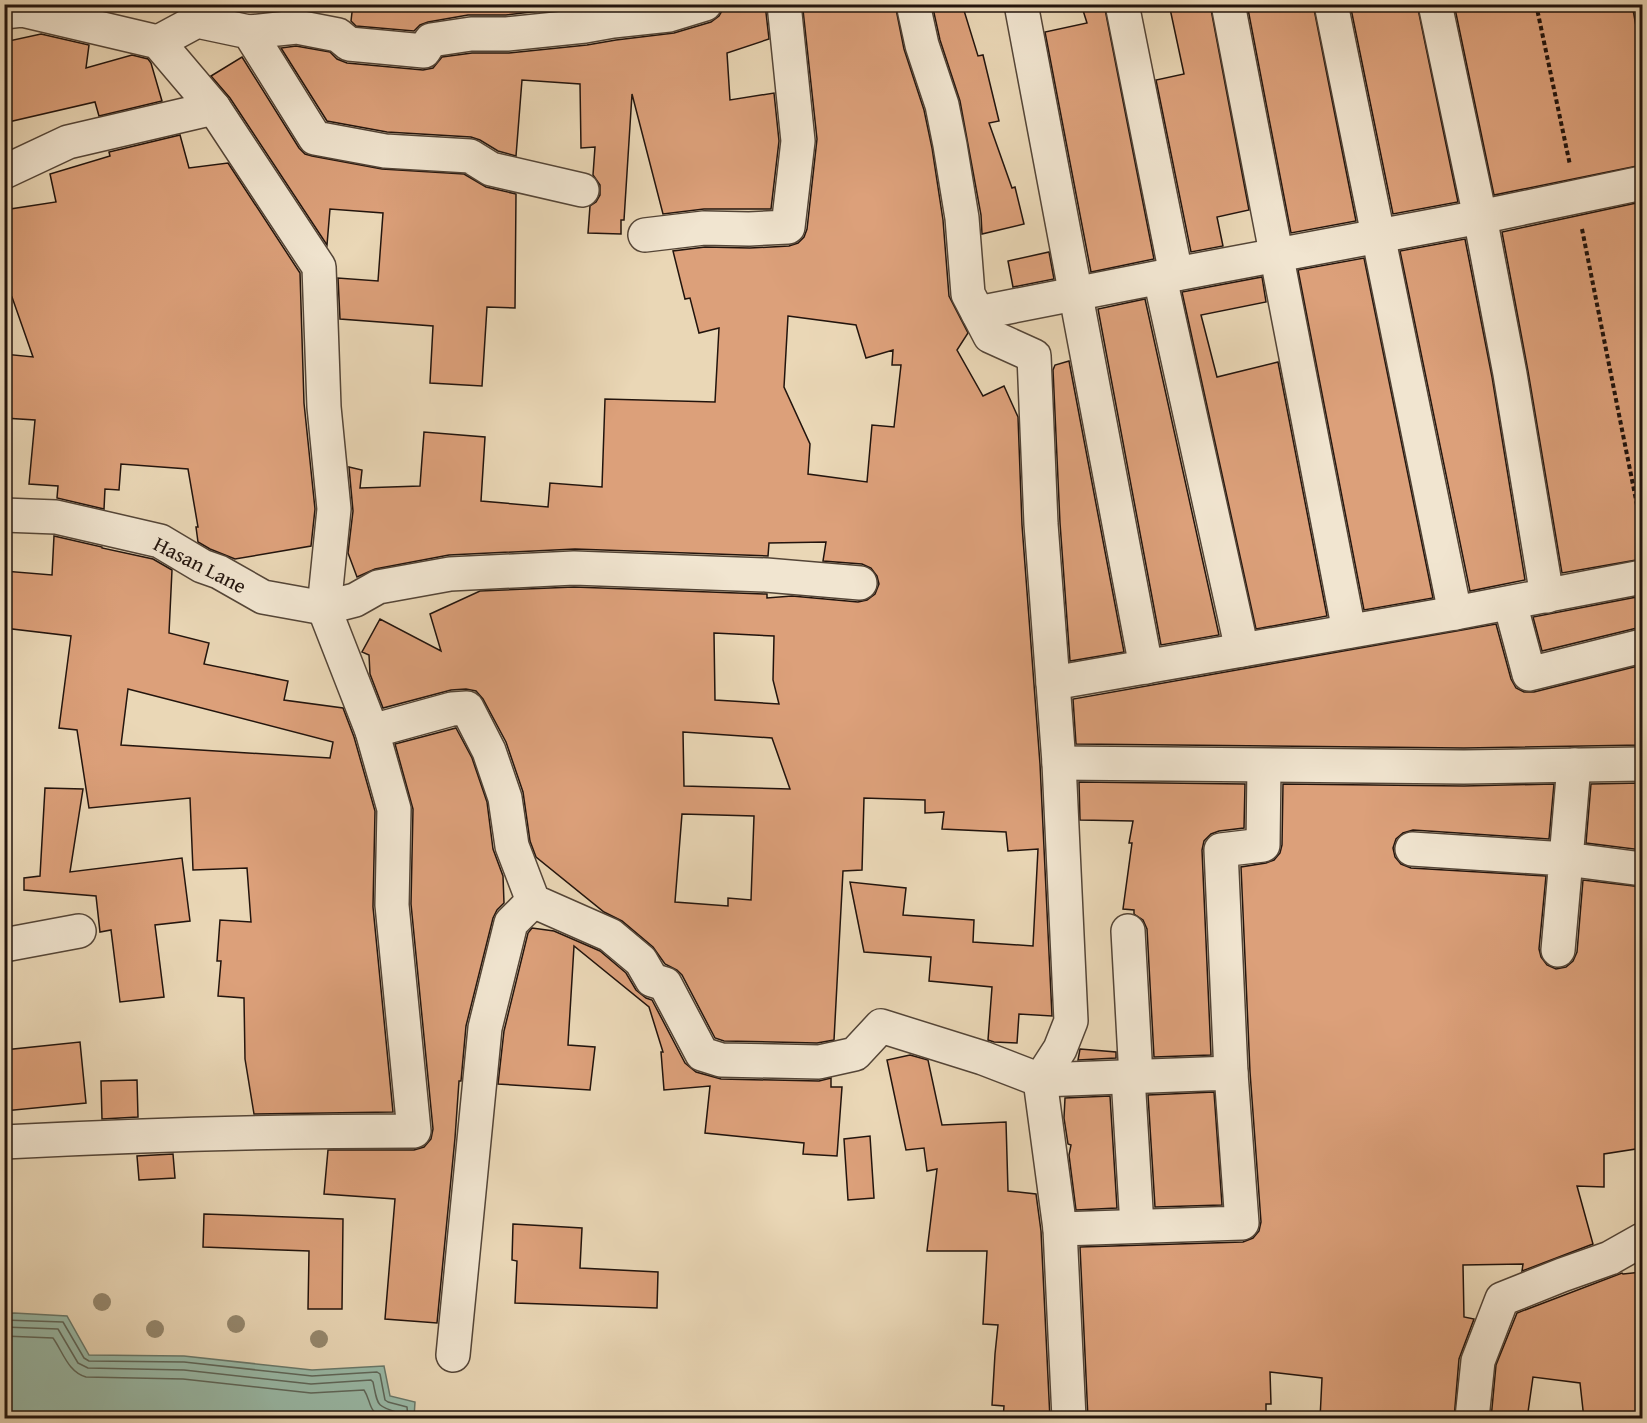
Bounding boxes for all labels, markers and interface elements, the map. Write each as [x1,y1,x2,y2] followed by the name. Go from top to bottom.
[148,528,252,601] street label: Hasan Lane

